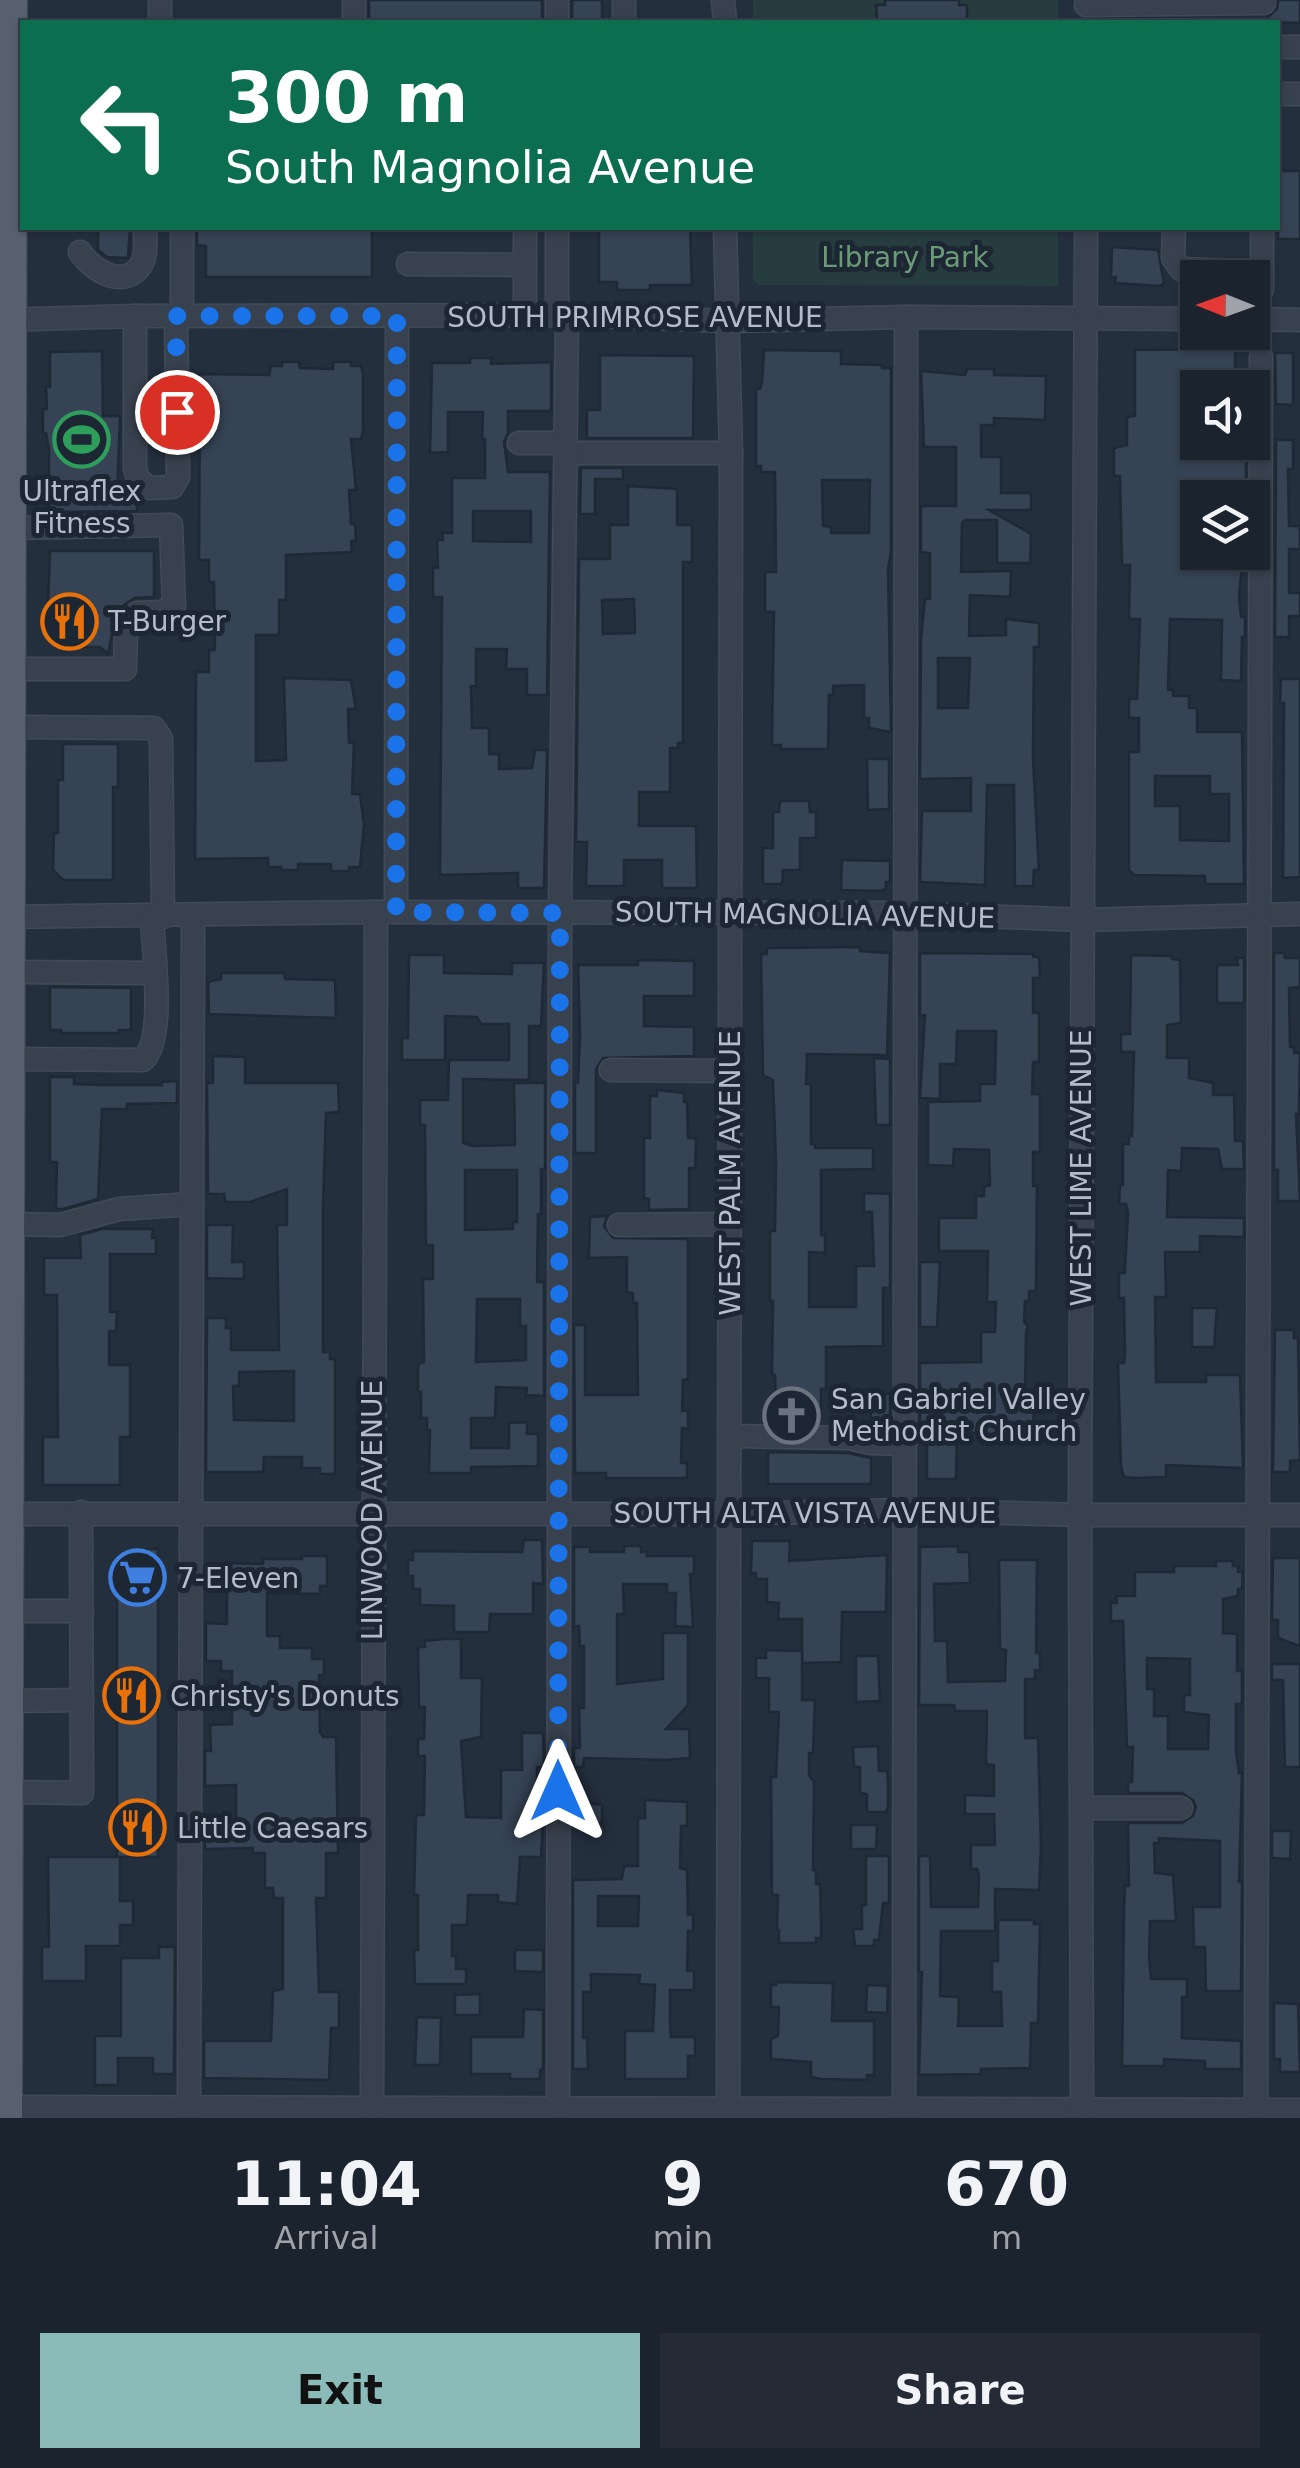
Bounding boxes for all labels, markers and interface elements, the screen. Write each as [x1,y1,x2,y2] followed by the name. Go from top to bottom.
[225,57,468,139] text: 300 m
[60,60,190,190] icon: left
[225,141,755,194] text: South Magnolia Avenue
[821,241,989,274] park label: Library Park
[1180,260,1270,350] north arrow
[1180,260,1270,570] map controls
[447,301,823,334] street label: SOUTH PRIMROSE AVENUE
[135,370,220,455] pin
[1180,370,1270,460] button: sound
[150,385,205,440] icon: arrive
[52,410,112,470] sports icon: Ultraflex Fitness
[23,475,141,540] place label: Ultraflex Fitness
[1180,480,1270,570] button: layers
[39,591,99,651] restaurant icon: T-Burger
[107,605,227,638] place label: T-Burger
[615,895,995,935] street label: SOUTH MAGNOLIA AVENUE
[1065,1029,1098,1307] street label: WEST LIME AVENUE
[714,1030,747,1316] street label: WEST PALM AVENUE
[356,1380,389,1640] street label: LINWOOD AVENUE
[831,1383,1086,1448] place label: San Gabriel Valley Methodist Church
[762,1385,822,1445] church icon: San Gabriel Valley Methodist Church
[614,1497,996,1530] street label: SOUTH ALTA VISTA AVENUE
[108,1548,168,1608] supermarket icon: 7-Eleven
[177,1562,299,1595] place label: 7-Eleven
[101,1666,161,1726] restaurant icon: Christy's Donuts
[170,1680,400,1713] place label: Christy's Donuts
[506,1739,610,1843] position arrow
[108,1798,168,1858] restaurant icon: Little Caesars
[177,1812,368,1845] place label: Little Caesars
[231,2149,422,2219] text: 11:04
[662,2149,704,2219] text: 9
[944,2149,1069,2219] text: 670
[274,2219,378,2257] text: Arrival
[653,2219,713,2257] text: min
[991,2219,1022,2257] text: m
[40,2333,640,2448] button: Exit
[660,2333,1260,2448] button: Share

